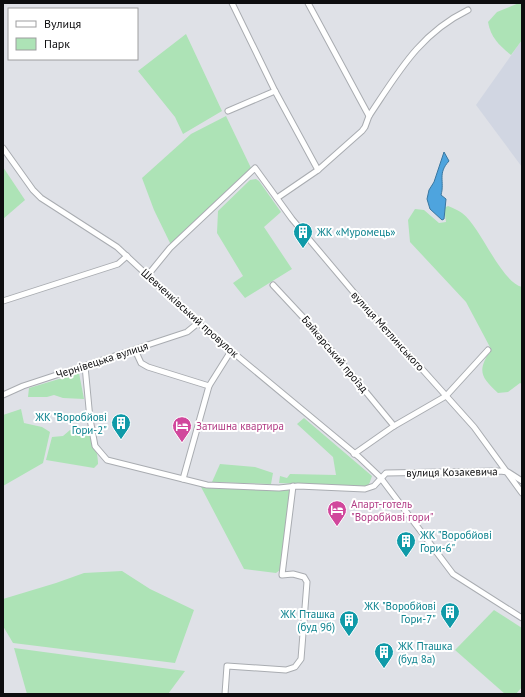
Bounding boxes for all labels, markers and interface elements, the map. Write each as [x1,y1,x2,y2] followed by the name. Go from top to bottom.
[8,8,138,60] legend
[44,16,81,31] text: Вулиця
[44,36,70,51] text: Парк
[292,221,314,249] building icon: ЖК «Муромець»
[316,225,396,239] place label: ЖК «Муромець»
[138,265,242,361] street label: Шевченківський провулок
[348,288,428,374] street label: вулиця Метлинського
[299,313,371,395] street label: Байкарський проїзд
[54,338,150,382] street label: Чернівецька вулиця
[34,410,107,437] place label: ЖК "Воробйові Гори-2"
[110,412,132,440] building icon: ЖК "Воробйові Гори-2"
[171,415,193,443] hotel icon: Затишна квартира
[196,419,284,433] place label: Затишна квартира
[406,464,498,480] street label: вулиця Козакевича
[351,497,434,524] place label: Апарт-готель "Воробйові гори"
[326,499,348,527] hotel icon: Апарт-готель "Воробйові гори"
[419,528,492,555] place label: ЖК "Воробйові Гори-6"
[395,530,417,558] building icon: ЖК "Воробйові Гори-6"
[363,599,436,626] place label: ЖК "Воробйові Гори-7"
[439,601,461,629] building icon: ЖК "Воробйові Гори-7"
[280,607,335,634] place label: ЖК Пташка (буд 9б)
[338,609,360,637] building icon: ЖК Пташка (буд 9б)
[397,639,452,666] place label: ЖК Пташка (буд 8а)
[373,641,395,669] building icon: ЖК Пташка (буд 8а)

